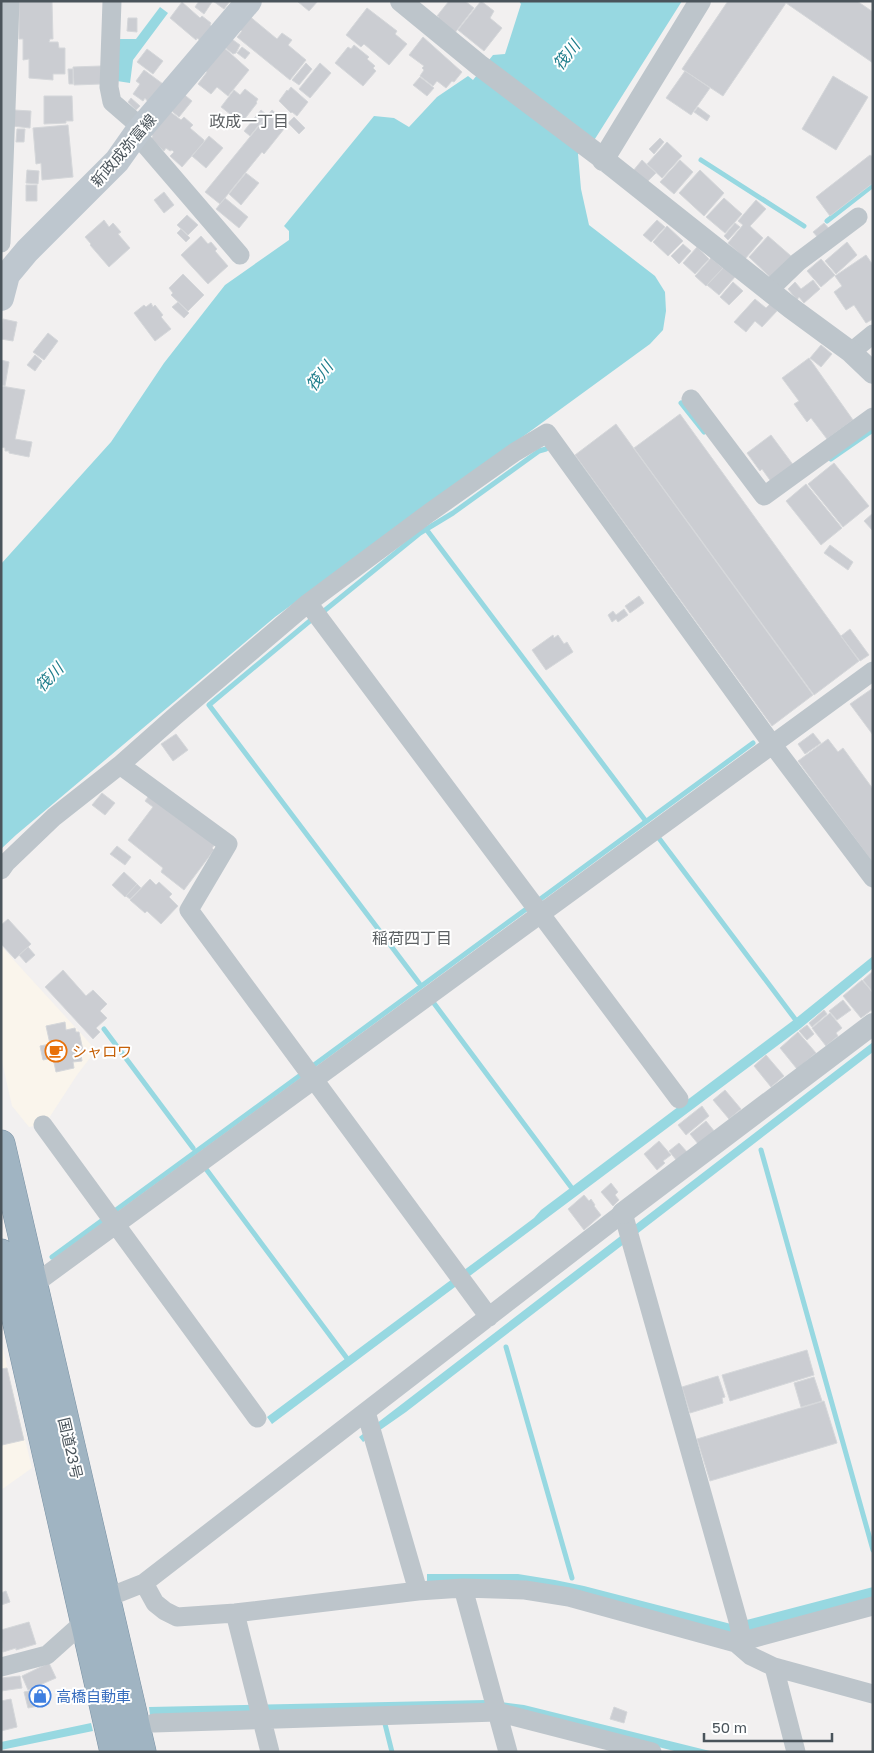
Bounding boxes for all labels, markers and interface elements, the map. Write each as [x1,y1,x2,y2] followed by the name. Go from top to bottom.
[548,35,585,74] water label: 筏川
[87,110,159,190] street label: 新政成弥富線
[209,111,289,131] district label: 政成一丁目
[301,356,338,395] water label: 筏川
[31,657,69,695] water label: 筏川
[372,928,452,948] district label: 稲荷四丁目
[44,1039,68,1063] cafe icon: シャロワ
[72,1042,132,1060] place label: シャロワ
[55,1416,87,1480] street label: 国道23号
[28,1684,52,1708] shop icon: 高橋自動車
[56,1687,131,1705] place label: 高橋自動車
[704,1710,832,1742] scale bar
[712,1718,747,1736] text: 50 m

